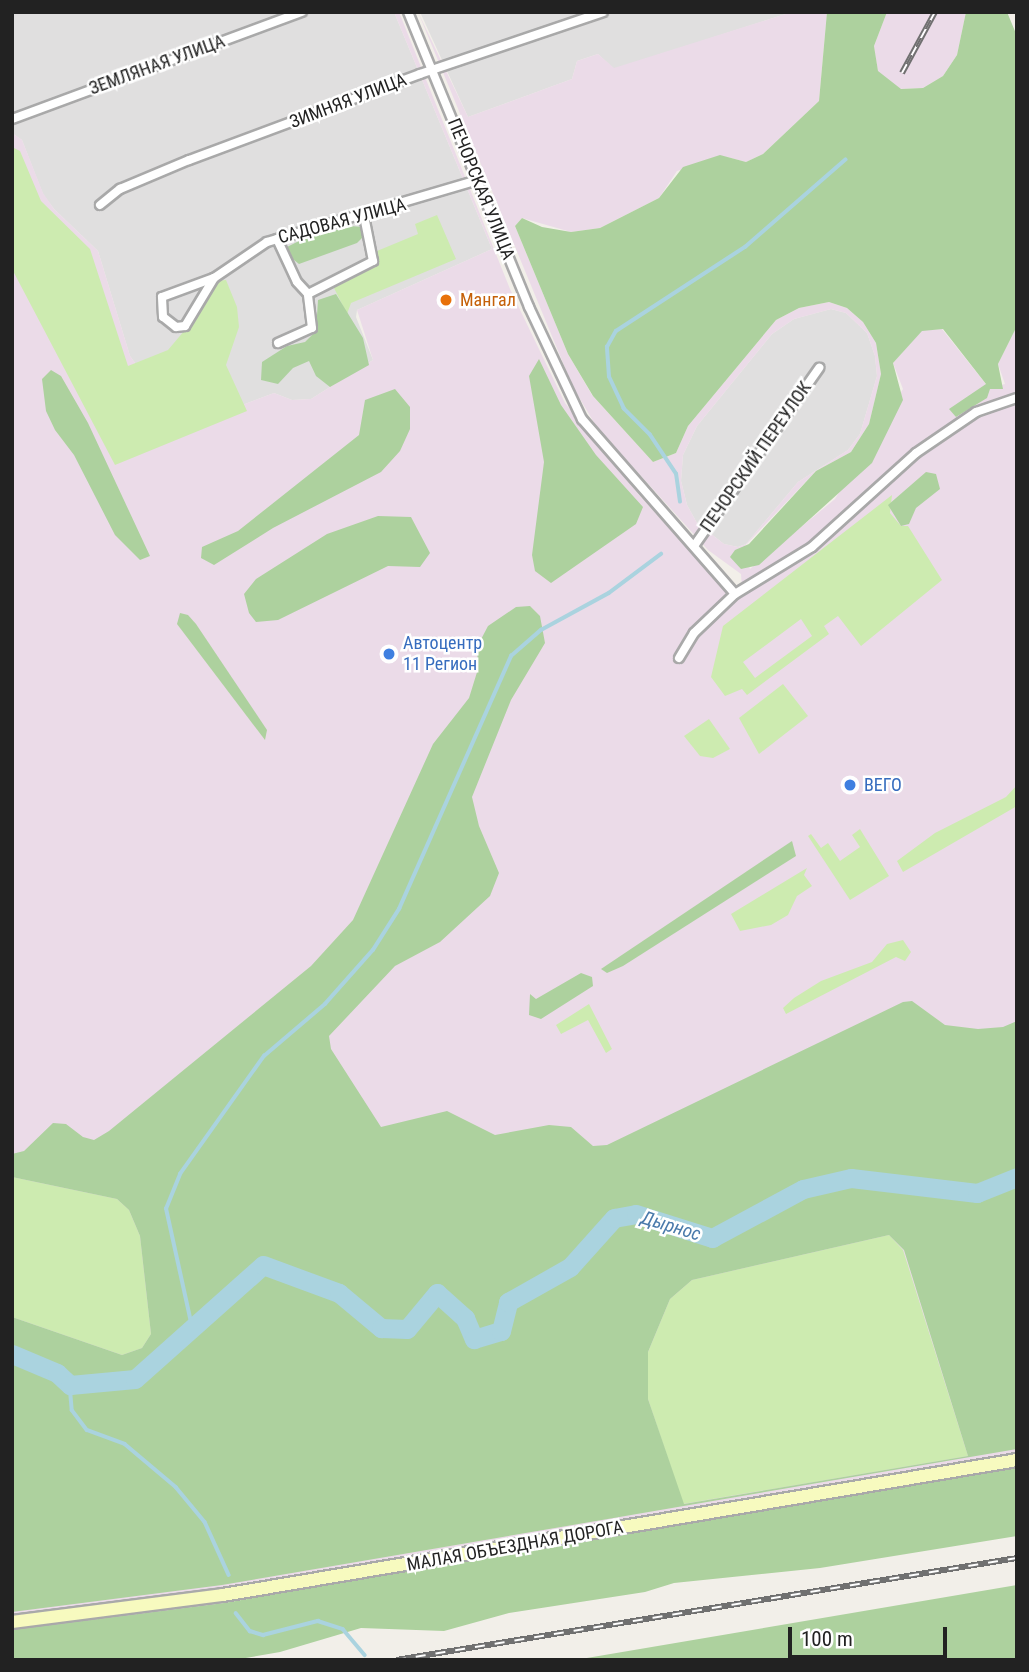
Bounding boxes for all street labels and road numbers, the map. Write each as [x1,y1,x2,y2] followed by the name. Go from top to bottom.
[86,30,228,100] street label: ЗЕМЛЯНАЯ УЛИЦА
[287,69,409,133] street label: ЗИМНЯЯ УЛИЦА
[443,115,519,263] street label: ПЕЧОРСКАЯ УЛИЦА
[276,194,408,248] street label: САДОВАЯ УЛИЦА
[696,378,816,536] street label: ПЕЧОРСКИЙ ПЕРЕУЛОК
[405,1516,625,1576] street label: МАЛАЯ ОБЪЕЗДНАЯ ДОРОГА

